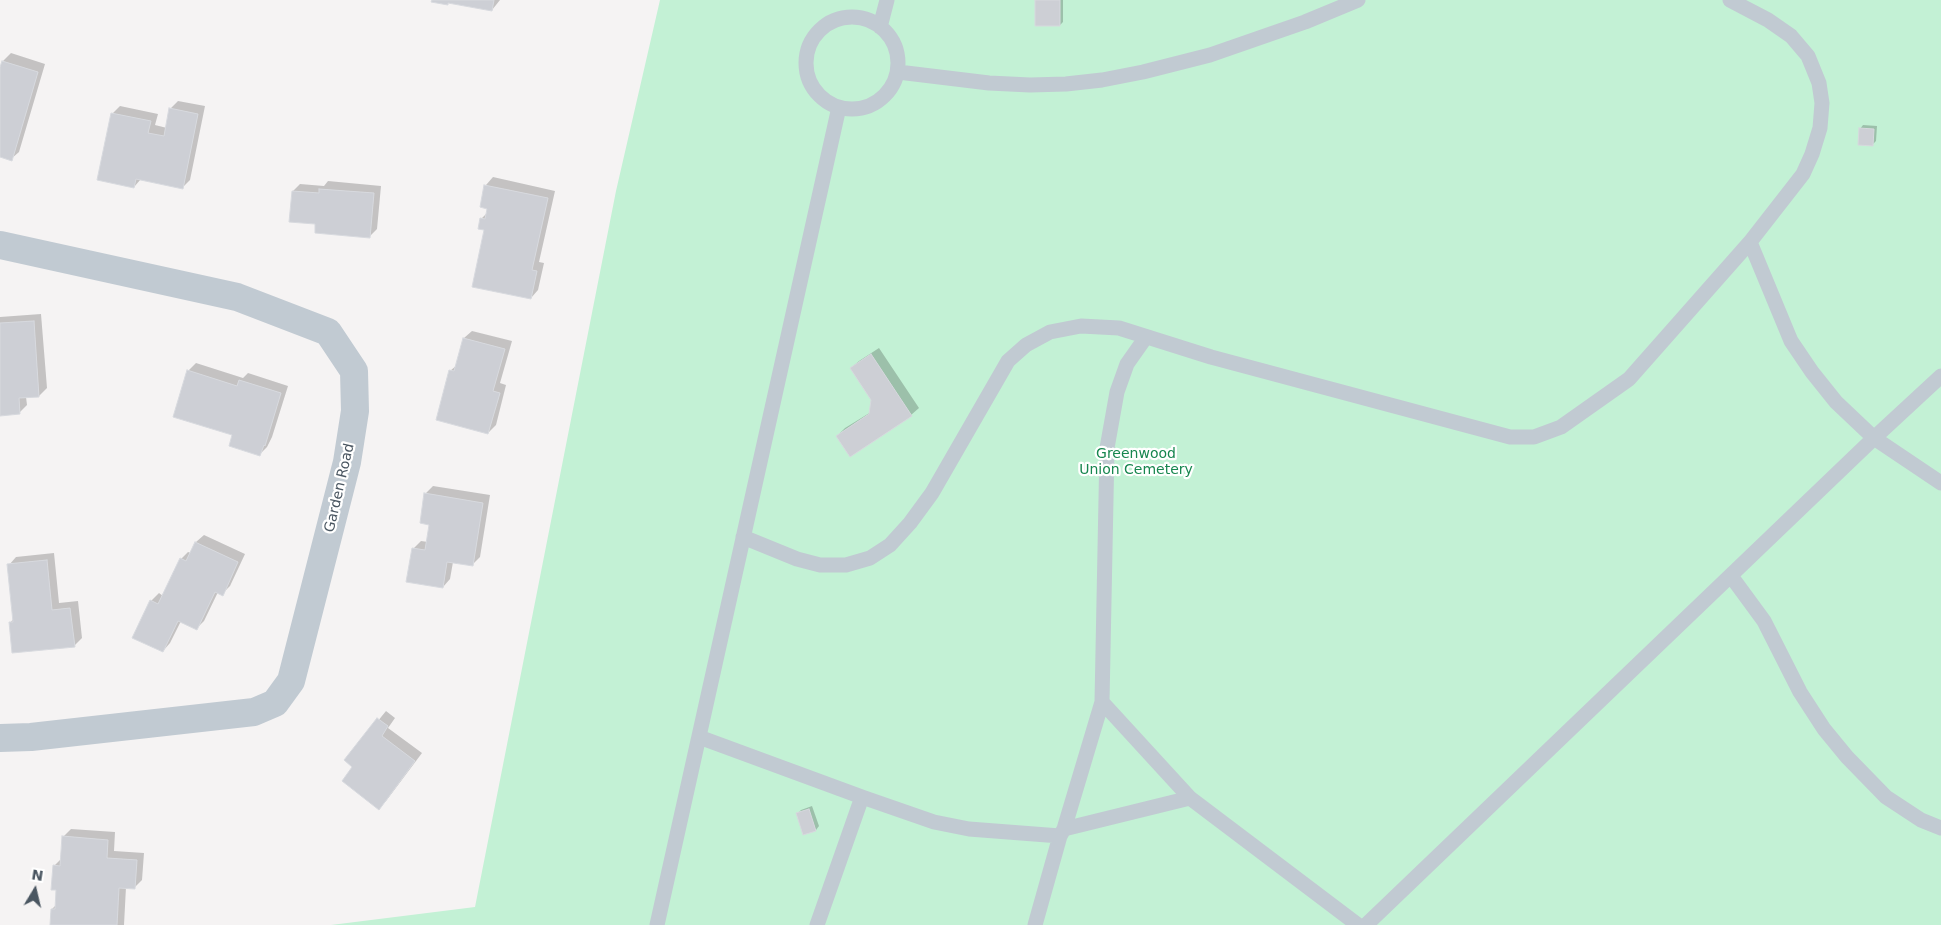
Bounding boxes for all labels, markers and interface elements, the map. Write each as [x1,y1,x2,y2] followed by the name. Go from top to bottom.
[322,442,358,534] street label: Garden Road
[1079,446,1193,478] park label: Greenwood Union Cemetery
[10,865,60,915] north arrow
[30,866,44,884] text: N

